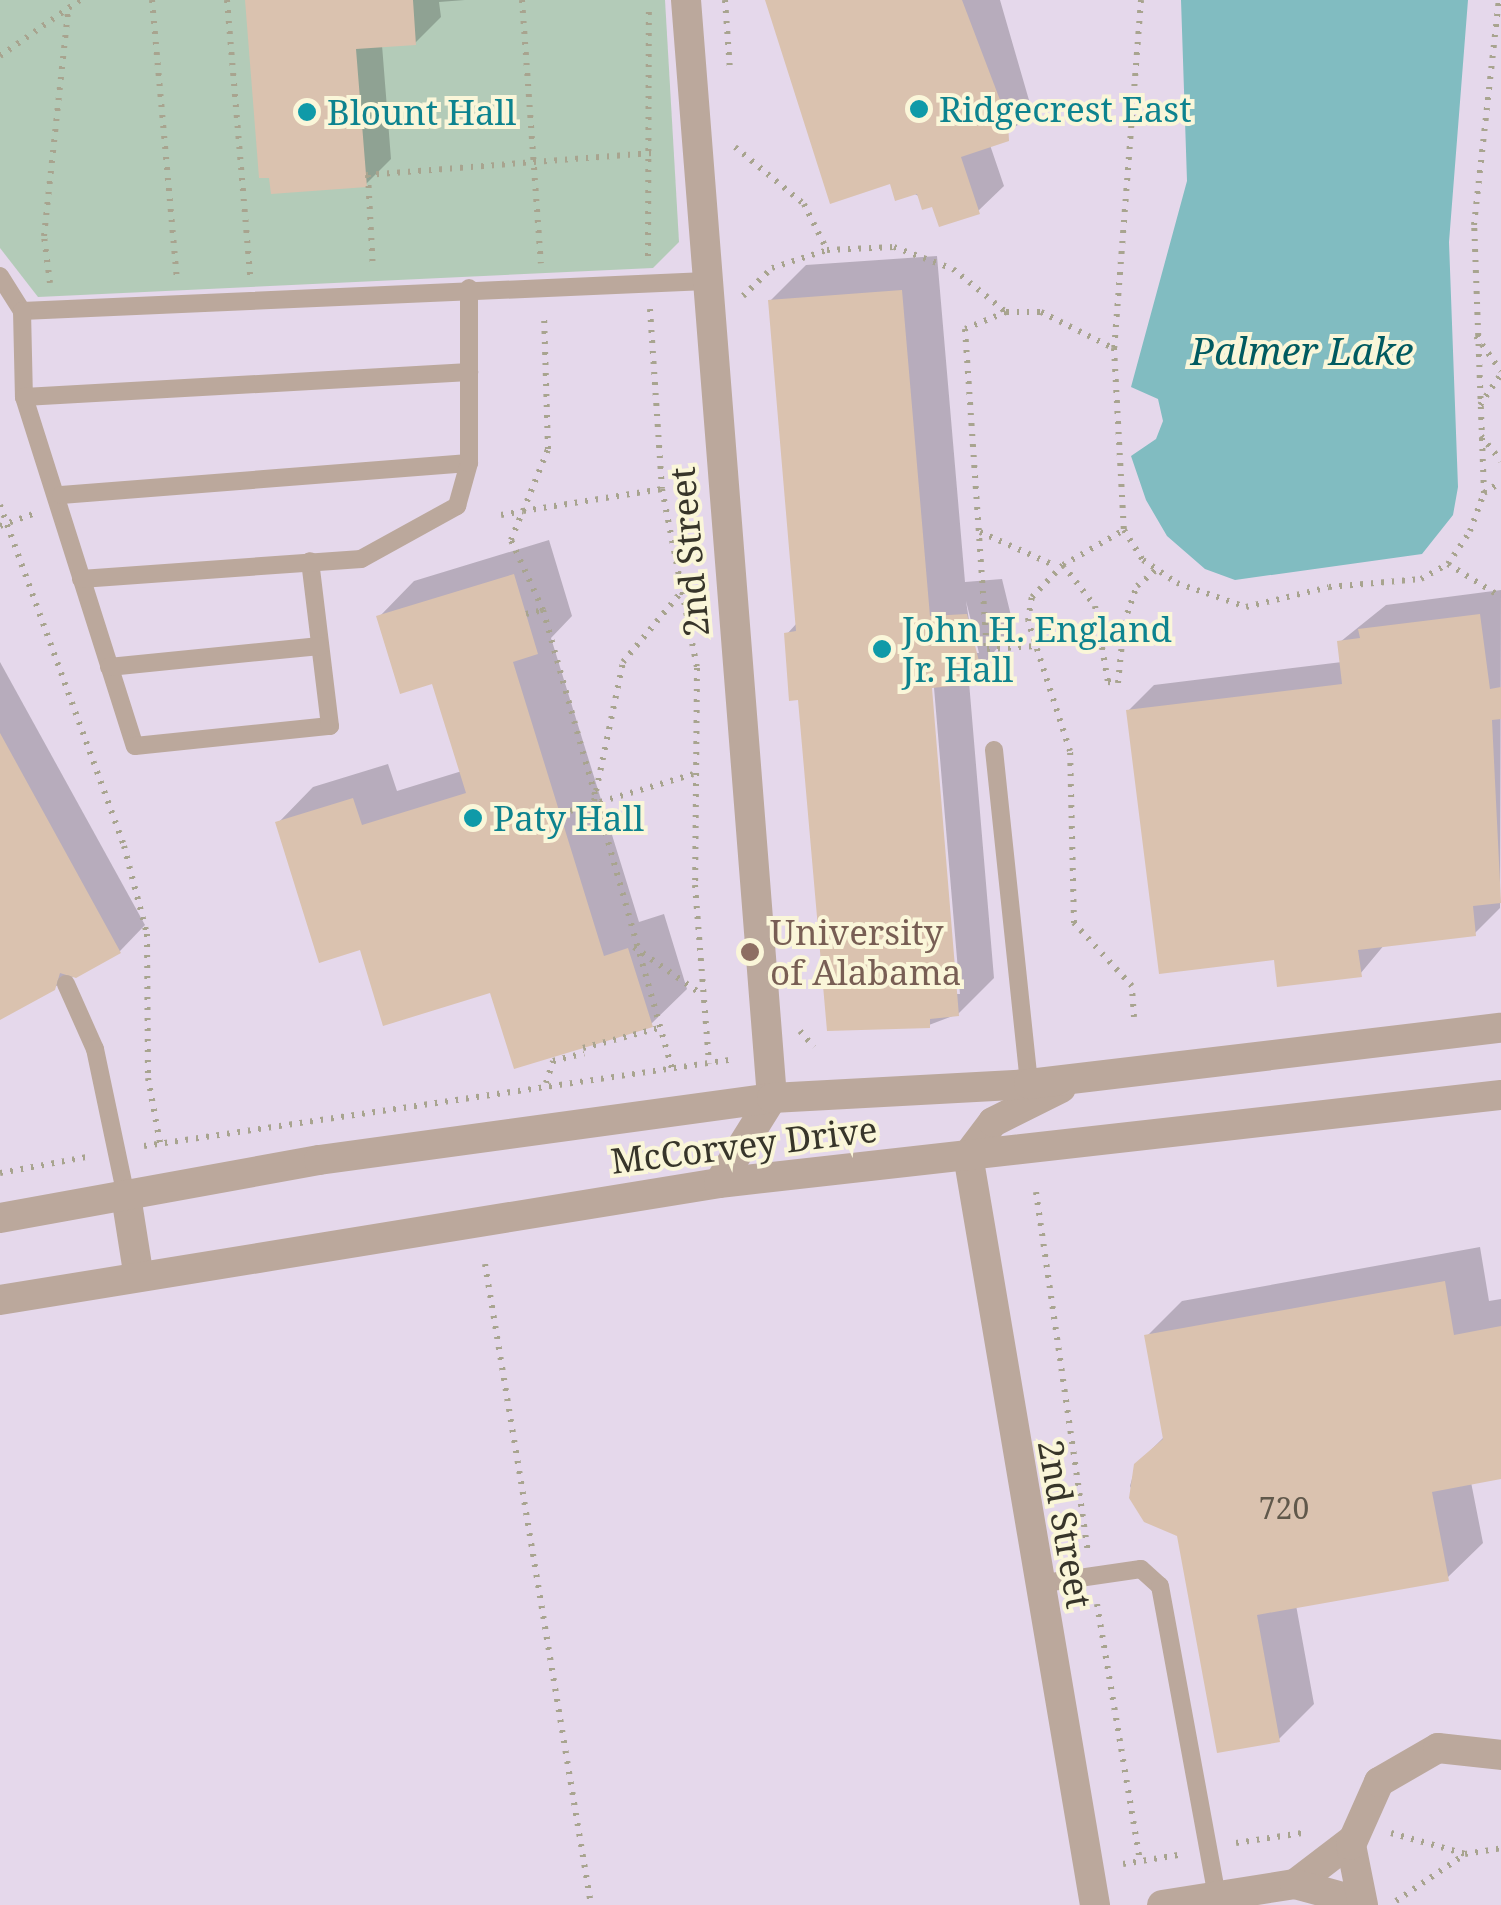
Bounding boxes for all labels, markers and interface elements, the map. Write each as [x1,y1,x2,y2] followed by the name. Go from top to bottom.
[939,88,1191,130] place label: Ridgecrest East
[327,91,516,133] place label: Blount Hall
[908,98,930,120] marker: Ridgecrest East
[296,101,318,123] marker: Blount Hall
[1191,328,1413,374] water label: Palmer Lake
[661,465,717,639] street label: 2nd Street
[902,608,1172,690] place label: John H. England Jr. Hall
[871,638,893,660] marker: John H. England Jr. Hall
[493,797,644,839] place label: Paty Hall
[462,807,484,829] marker: Paty Hall
[770,911,961,993] place label: University of Alabama
[739,941,761,963] marker: University of Alabama
[608,1108,880,1182] street label: McCorvey Drive
[1030,1436,1100,1612] street label: 2nd Street
[1259,1490,1309,1526] house number: 720

